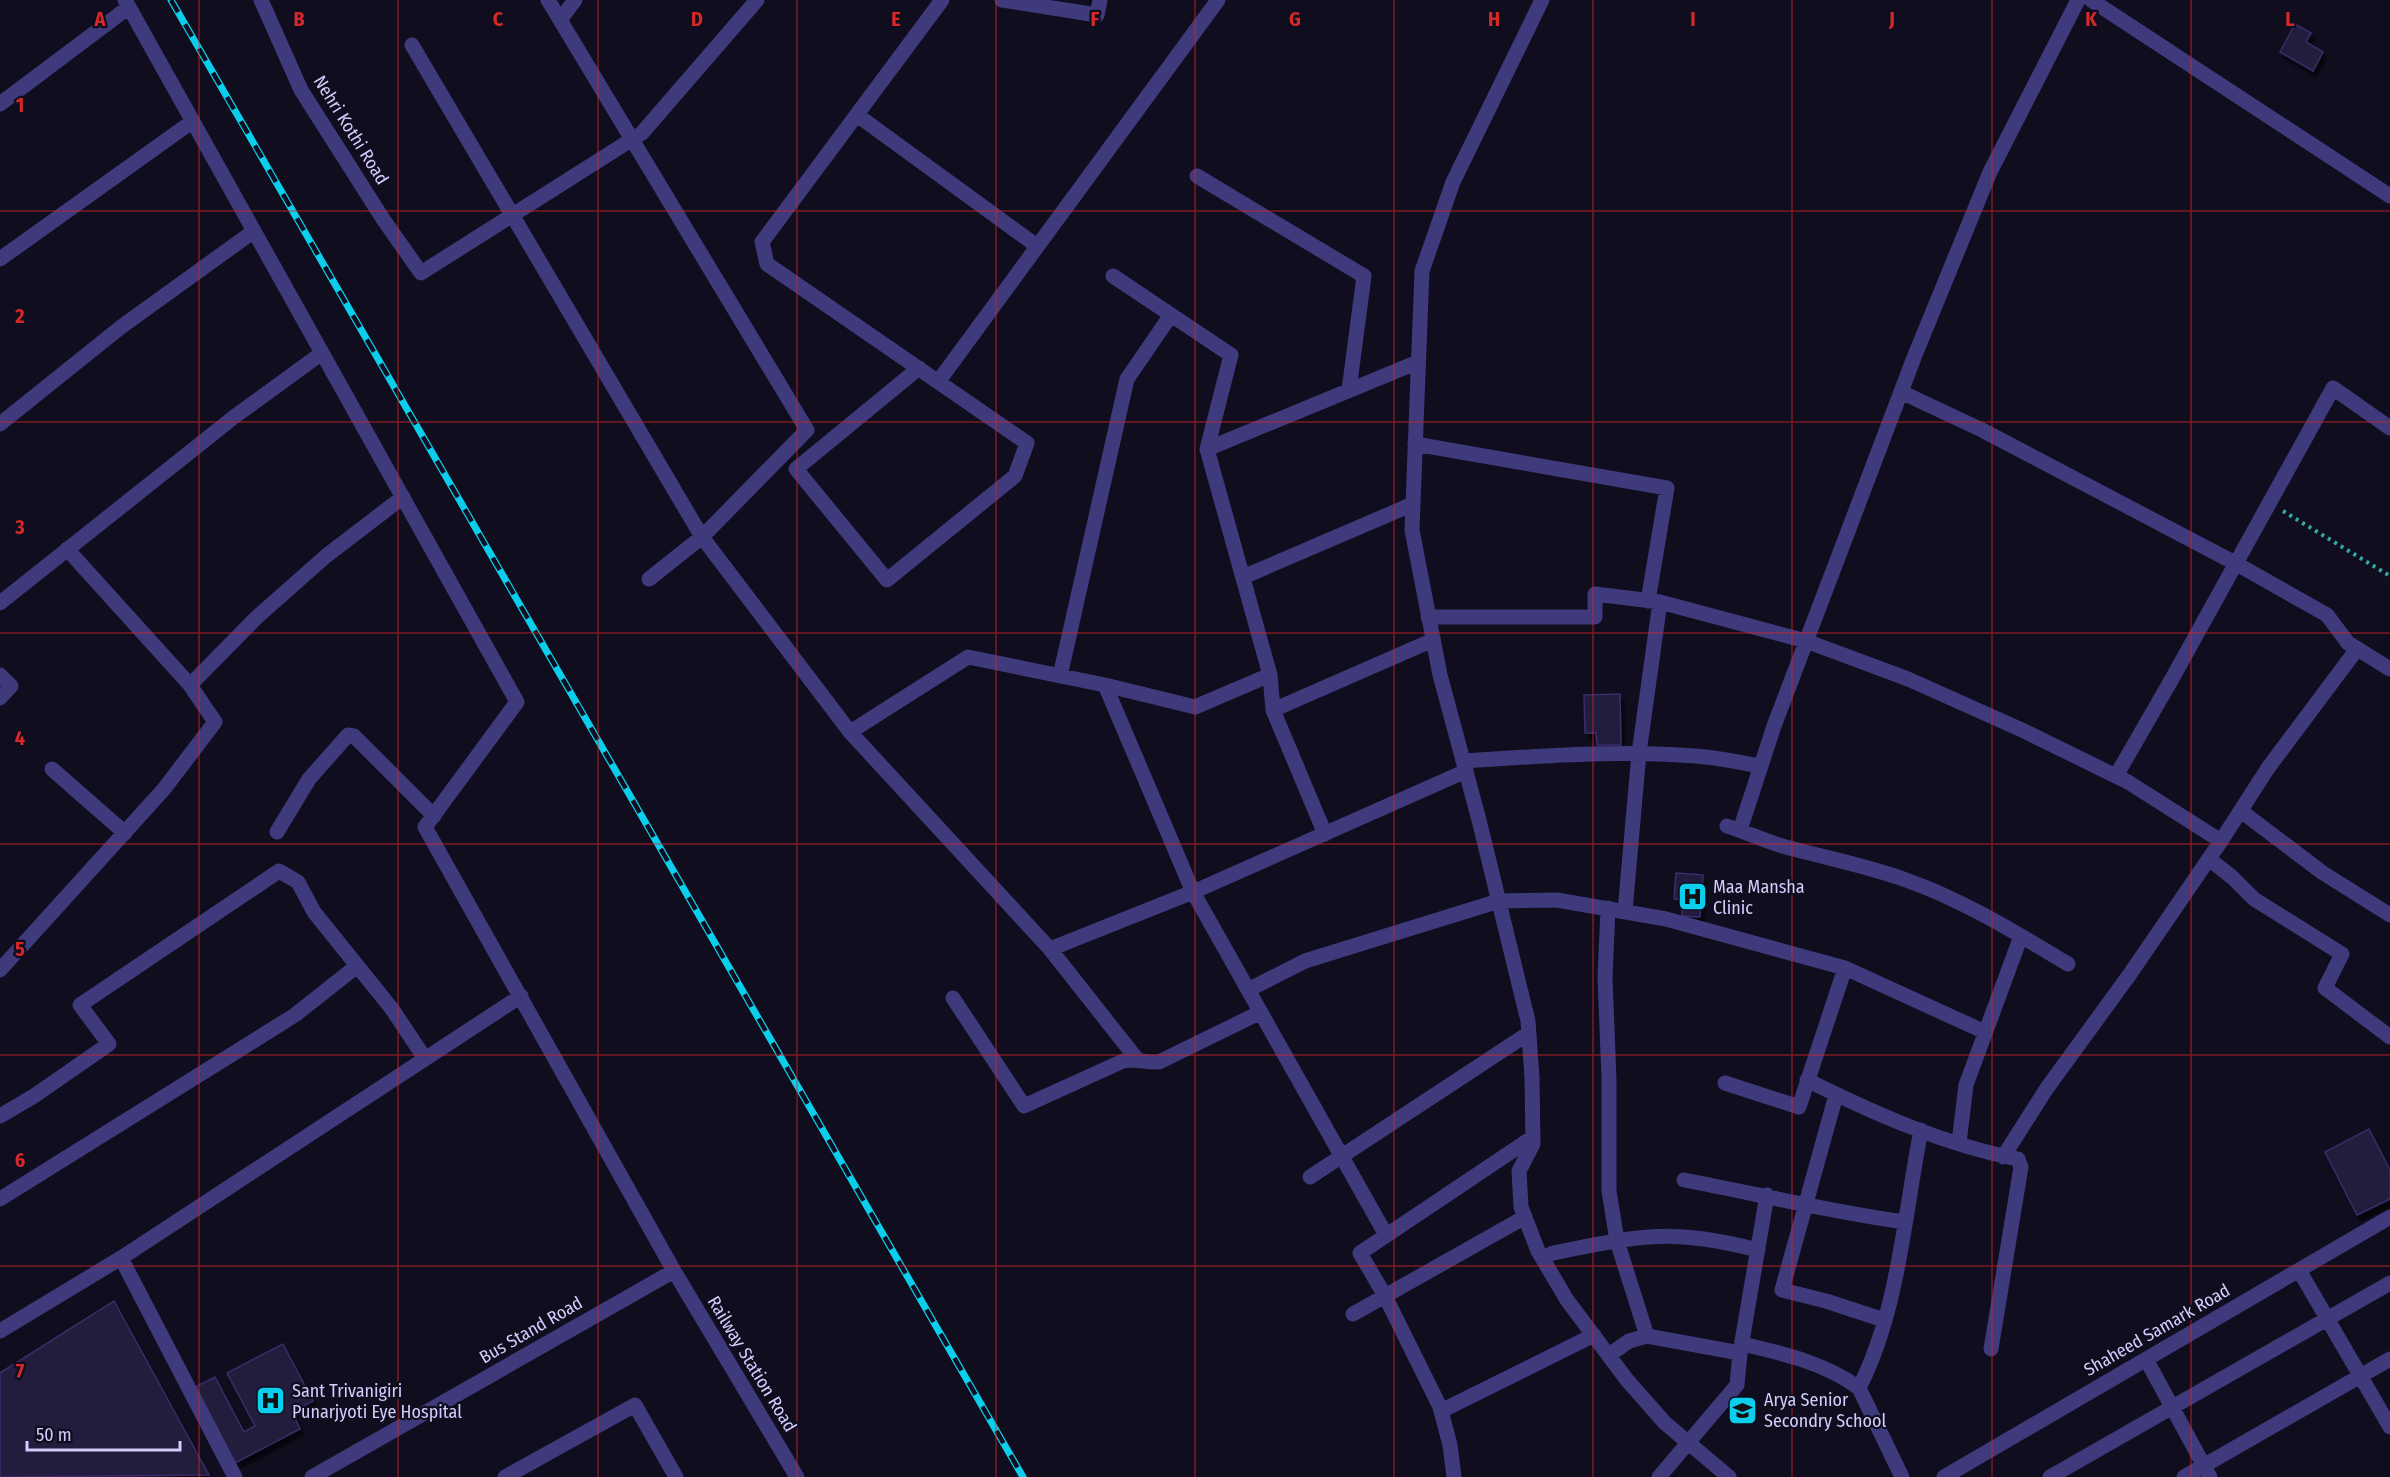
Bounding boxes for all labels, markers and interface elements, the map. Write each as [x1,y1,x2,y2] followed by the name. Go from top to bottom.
[94,7,107,31] text: A
[293,7,305,31] text: B
[493,7,504,31] text: C
[691,7,703,31] text: D
[891,7,901,31] text: E
[1091,7,1100,31] text: F
[1289,7,1301,31] text: G
[1488,7,1500,31] text: H
[1690,7,1696,31] text: I
[1888,7,1895,31] text: J
[2085,7,2097,31] text: K
[2285,7,2295,31] text: L
[309,71,393,189] street label: Nehri Kothi Road
[16,93,24,117] text: 1
[14,304,25,328] text: 2
[14,515,25,539] text: 3
[15,726,25,750] text: 4
[1713,876,1805,919] place label: Maa Mansha Clinic
[1676,881,1708,913] hospital icon: Maa Mansha Clinic
[15,937,25,961] text: 5
[15,1148,25,1172] text: 6
[2080,1279,2234,1381] street label: Shaheed Samark Road
[476,1292,586,1368] street label: Bus Stand Road
[703,1292,801,1436] street label: Railway Station Road
[16,1359,25,1383] text: 7
[292,1380,462,1423] place label: Sant Trivanigiri Punarjyoti Eye Hospital
[255,1385,287,1417] hospital icon: Sant Trivanigiri Punarjyoti Eye Hospital
[1764,1389,1886,1432] place label: Arya Senior Secondry School
[1727,1394,1759,1426] school or university icon: Arya Senior Secondry School
[27,1414,180,1452] scale bar
[36,1424,72,1446] text: 50 m

